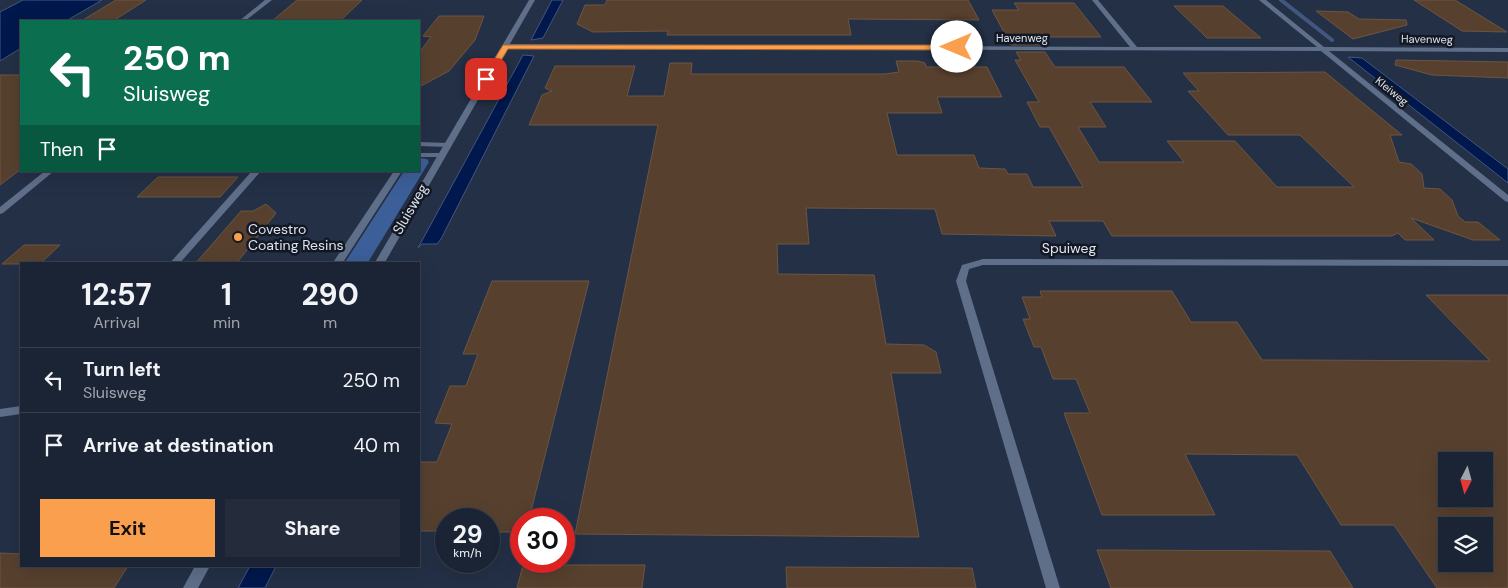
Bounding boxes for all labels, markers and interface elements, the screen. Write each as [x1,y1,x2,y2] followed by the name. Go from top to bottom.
[930,20,982,72] position arrow
[996,31,1048,45] street label: Havenweg
[1401,32,1453,46] street label: Havenweg
[123,35,231,81] text: 250 m
[40,40,105,105] icon: left
[465,58,507,100] pin
[472,65,500,93] icon: arrive
[1373,74,1411,108] street label: Kleiweg
[123,79,210,108] text: Sluisweg
[93,135,121,163] icon: arrive
[40,137,83,162] text: Then
[388,180,432,238] street label: Sluisweg
[248,220,343,254] place label: Covestro Coating Resins
[232,231,244,243] marker: Covestro Coating Resins
[1042,239,1096,257] street label: Spuiweg
[81,275,152,314] text: 12:57
[221,275,232,314] text: 1
[301,275,359,314] text: 290
[93,312,140,333] text: Arrival
[213,312,240,333] text: min
[323,312,337,333] text: m
[83,357,161,382] text: Turn left
[40,366,68,394] icon: left
[342,368,400,393] text: 250 m
[83,382,146,403] text: Sluisweg
[40,431,68,459] icon: arrive
[83,433,274,458] text: Arrive at destination
[353,433,400,458] text: 40 m
[1438,452,1492,508] north arrow
[1438,452,1493,572] map controls
[40,499,215,557] button: Exit
[225,499,400,557] button: Share
[510,508,575,573] speed limit sign: 30
[1438,517,1493,572] button: layers
[452,518,483,551] text: 29
[453,545,482,561] text: km/h

